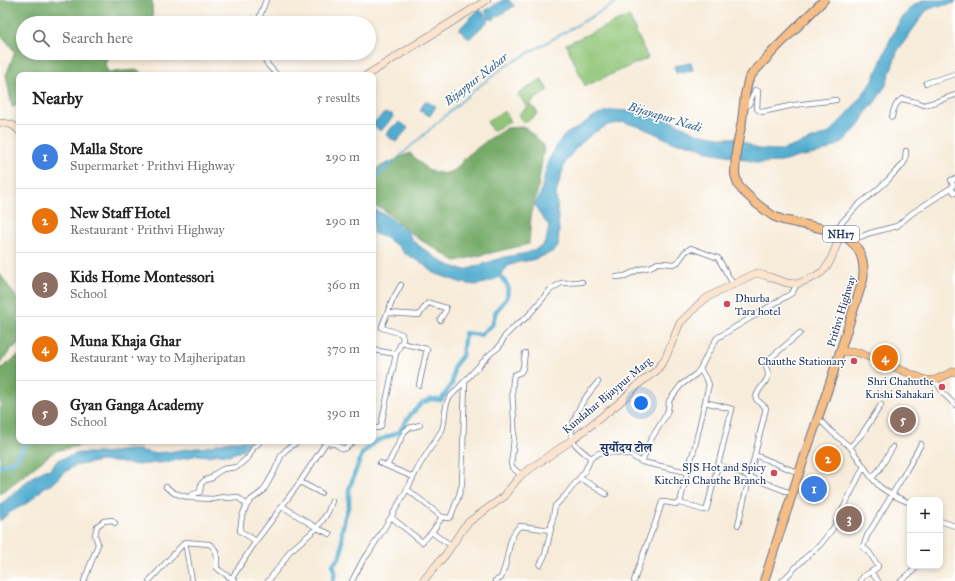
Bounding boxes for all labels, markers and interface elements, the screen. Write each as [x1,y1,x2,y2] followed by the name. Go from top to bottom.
[16,16,376,60] search box
[30,27,52,49] icon: search
[62,29,133,47] text: Search here
[441,49,512,110] water label: Bijaypur Nahar
[32,88,83,109] text: Nearby
[316,90,360,106] text: 5 results
[625,99,704,136] water label: Bijayapur Nadi
[70,140,143,158] text: Malla Store
[42,149,48,165] text: 1
[325,149,360,165] text: 290 m
[70,158,235,174] text: Supermarket · Prithvi Highway
[70,204,170,222] text: New Staff Hotel
[42,213,48,229] text: 2
[325,213,360,229] text: 290 m
[70,222,225,238] text: Restaurant · Prithvi Highway
[823,226,859,242] road number: NH17
[70,268,214,286] text: Kids Home Montessori
[824,273,859,349] street label: Prithvi Highway
[42,277,48,293] text: 3
[327,277,360,293] text: 360 m
[70,286,107,302] text: School
[735,292,781,318] place label: Dhurba Tara hotel
[722,299,732,309] marker: Dhurba Tara hotel
[70,332,181,350] text: Muna Khaja Ghar
[41,341,49,357] text: 4
[327,341,360,357] text: 370 m
[872,343,898,373] pin: 4
[70,350,246,366] text: Restaurant · way to Majheripatan
[560,354,655,437] street label: Kundahar Bijaypur Marg
[758,355,847,368] place label: Chauthe Stationary
[849,356,859,366] marker: Chauthe Stationary
[865,375,934,401] place label: Shri Chahuthe Krishi Sahakari
[937,382,947,392] marker: Shri Chahuthe Krishi Sahakari
[631,393,651,413] your location
[70,396,203,414] text: Gyan Ganga Academy
[42,405,48,421] text: 5
[327,405,360,421] text: 390 m
[890,405,916,435] pin: 5
[70,414,107,430] text: School
[599,441,653,457] district label: सुर्योदय टोल
[815,444,841,474] pin: 2
[654,461,767,487] place label: SJS Hot and Spicy Kitchen Chauthe Branch
[769,468,779,478] marker: SJS Hot and Spicy Kitchen Chauthe Branch
[801,474,827,504] pin: 1
[907,497,943,569] map controls
[907,497,943,533] button: +
[836,504,862,534] pin: 3
[907,533,943,569] button: −

